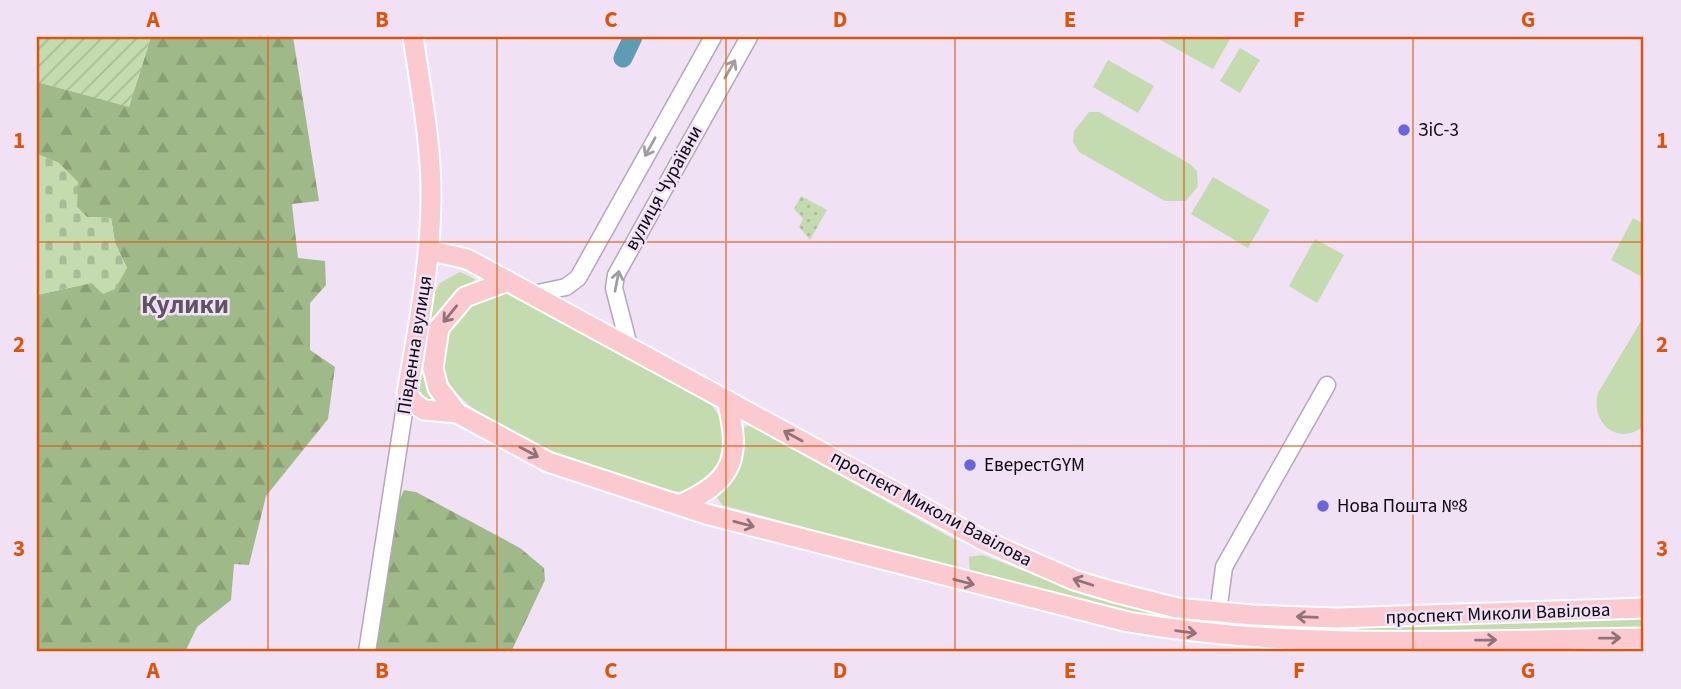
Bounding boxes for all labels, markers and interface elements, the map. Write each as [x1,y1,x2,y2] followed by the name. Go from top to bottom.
[145,3,160,36] text: A
[375,3,389,36] text: B
[604,3,618,36] text: C
[833,3,847,36] text: D
[1064,3,1076,36] text: E
[1293,3,1305,36] text: F
[1521,3,1535,36] text: G
[724,59,737,80] one-way arrow
[1418,117,1459,144] place label: ЗіС-3
[618,121,710,255] street label: вулиця Чураївни
[1396,122,1412,138] marker: ЗіС-3
[13,124,25,157] text: 1
[1656,124,1668,157] text: 1
[643,137,657,157] one-way arrow
[611,270,624,292] one-way arrow
[391,274,439,416] street label: Південна вулиця
[141,286,229,323] district label: Кулики
[443,304,458,322] one-way arrow
[13,328,25,361] text: 2
[1656,328,1668,361] text: 2
[783,429,804,442] one-way arrow
[825,444,1037,574] street label: проспект Миколи Вавілова
[518,446,539,460] one-way arrow
[984,452,1085,479] place label: ЕверестGYM
[962,457,978,473] marker: ЕверестGYM
[1337,493,1468,520] place label: Нова Пошта №8
[1315,498,1331,514] marker: Нова Пошта №8
[732,518,755,531] one-way arrow
[13,532,25,565] text: 3
[1656,532,1668,565] text: 3
[1073,575,1095,587] one-way arrow
[952,576,975,589] one-way arrow
[1385,597,1611,631] street label: проспект Миколи Вавілова
[1296,610,1319,623] one-way arrow
[1174,625,1197,638] one-way arrow
[1598,631,1621,645] one-way arrow
[1475,633,1498,647] one-way arrow
[145,654,160,687] text: A
[375,654,389,687] text: B
[604,654,618,687] text: C
[833,654,847,687] text: D
[1064,654,1076,687] text: E
[1293,654,1305,687] text: F
[1521,654,1535,687] text: G

